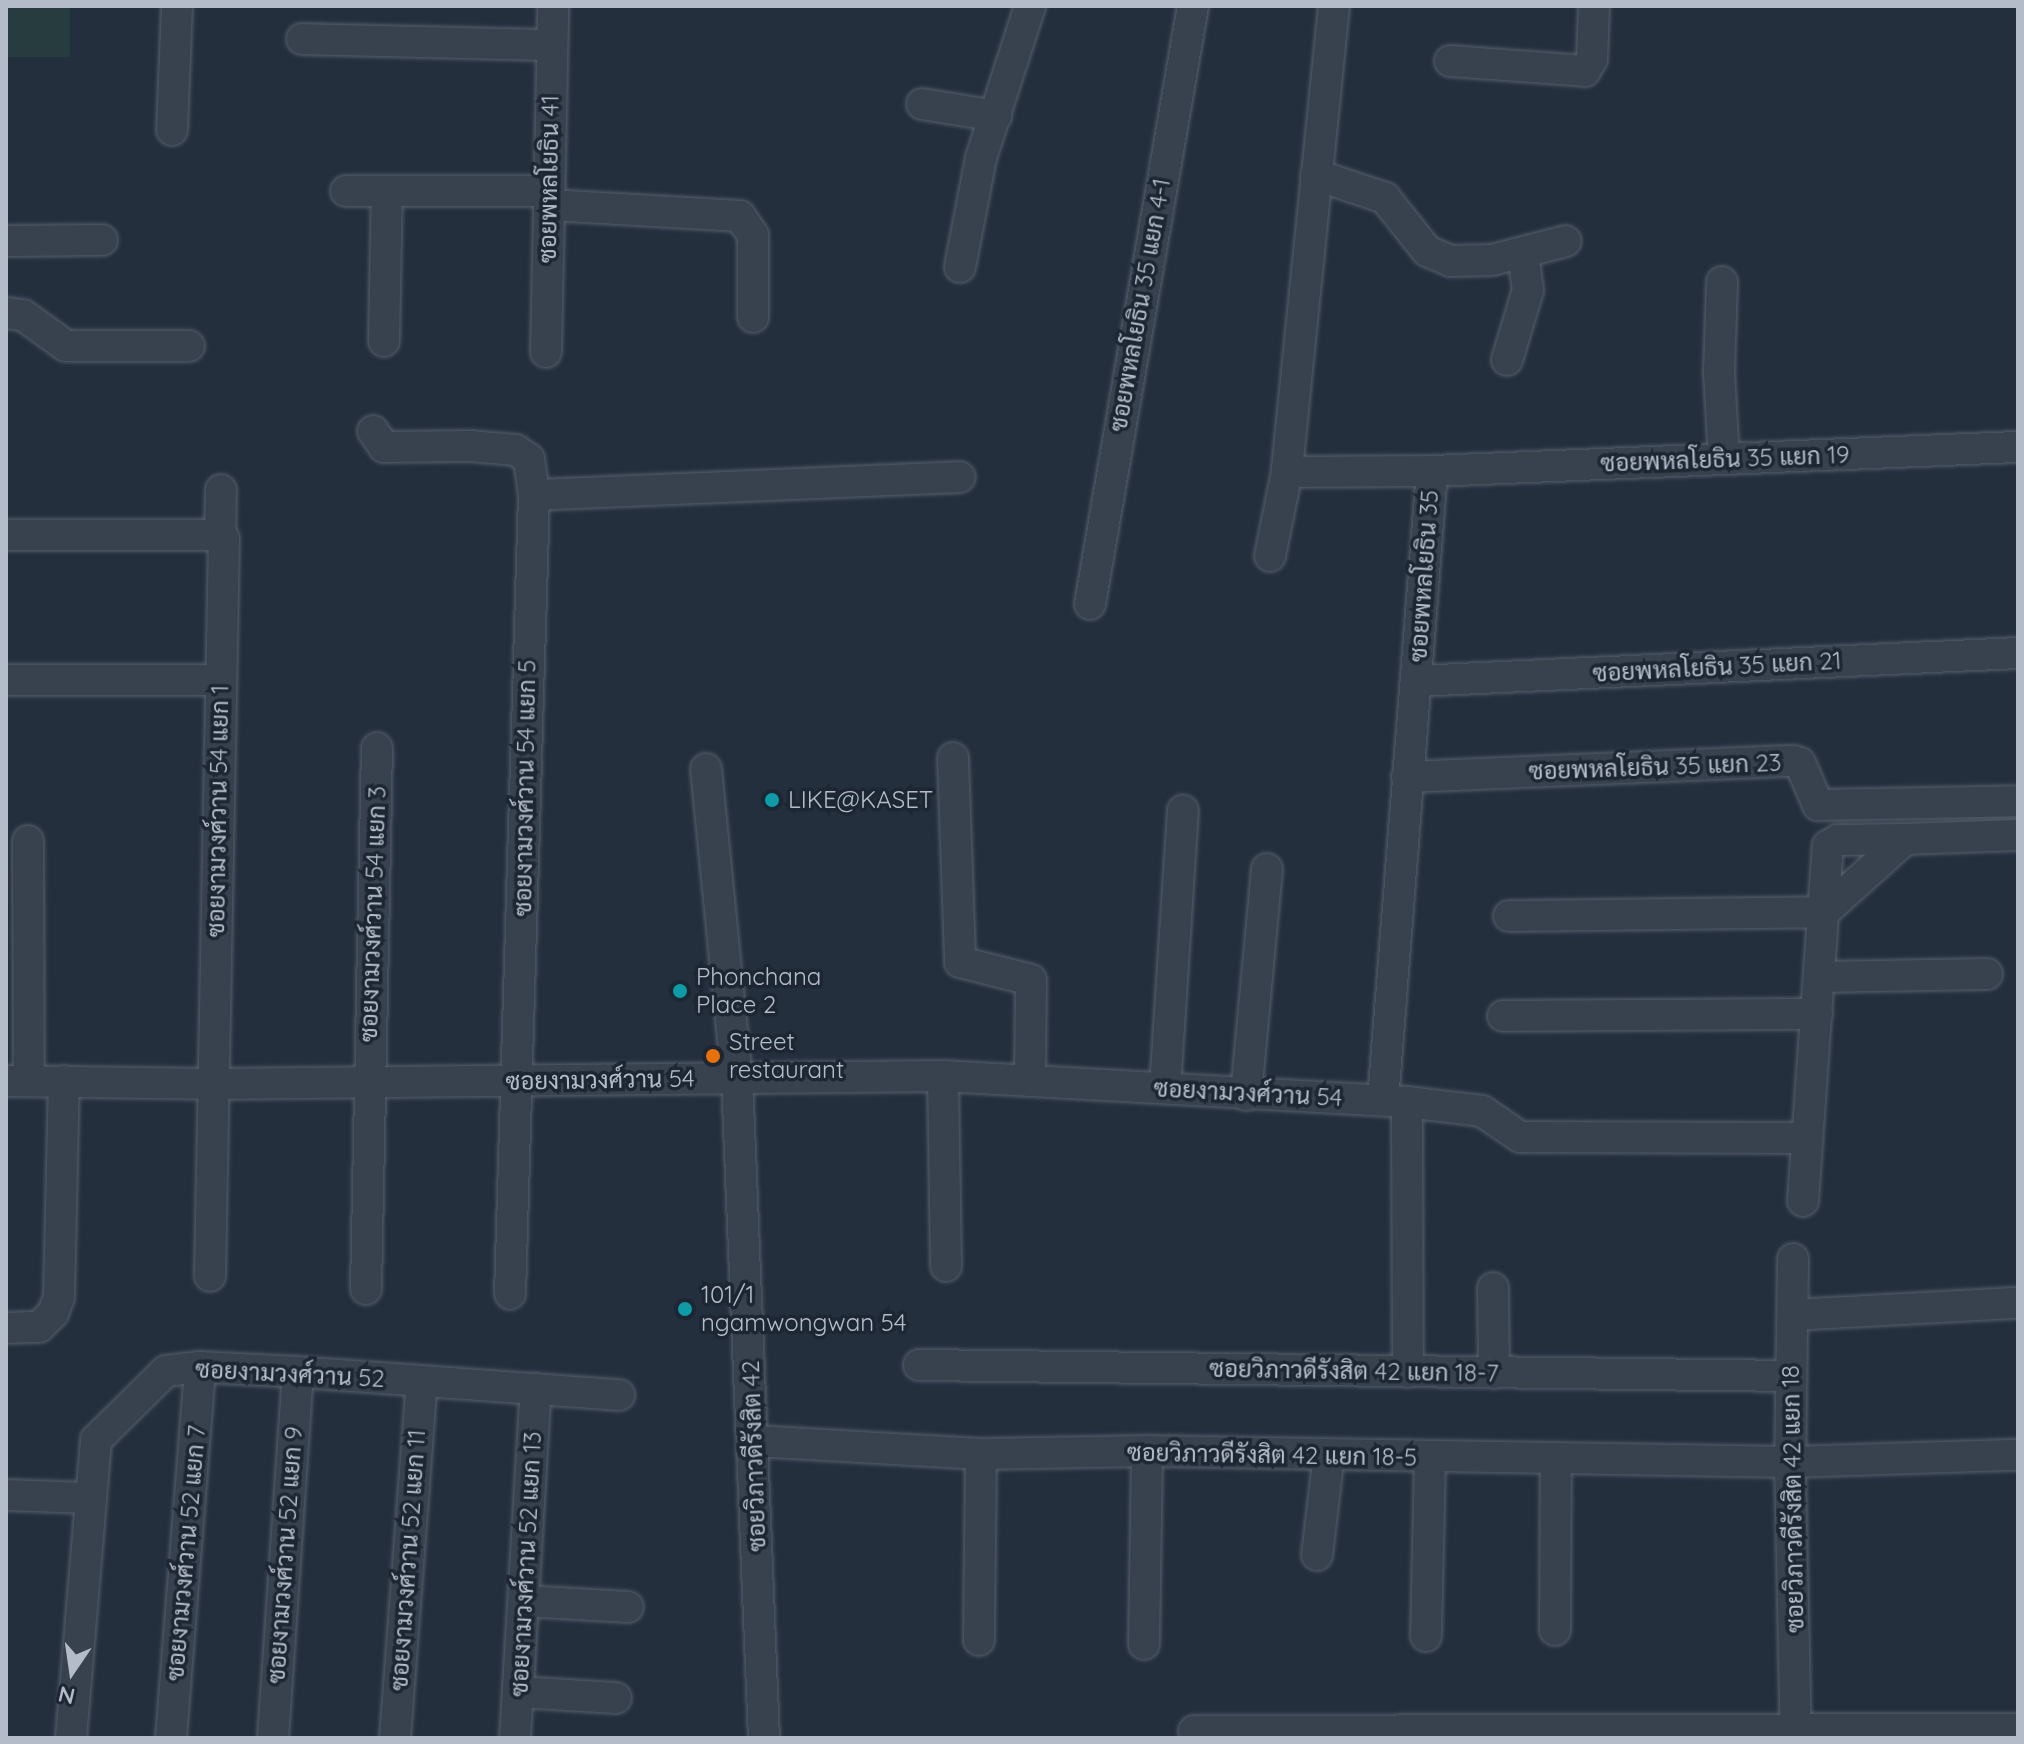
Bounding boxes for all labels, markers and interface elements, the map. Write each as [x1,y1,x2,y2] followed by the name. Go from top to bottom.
[533,95,565,263] street label: ซอยพหลโยธิน 41
[1104,176,1176,434] street label: ซอยพหลโยธิน 35 แยก 4-1
[1600,440,1850,478] street label: ซอยพหลโยธิน 35 แยก 19
[1404,489,1444,663] street label: ซอยพหลโยธิน 35
[1592,646,1842,688] street label: ซอยพหลโยธิน 35 แยก 21
[508,659,542,917] street label: ซอยงามวงศ์วาน 54 แยก 5
[201,685,235,937] street label: ซอยงามวงศ์วาน 54 แยก 1
[1528,748,1782,786] street label: ซอยพหลโยธิน 35 แยก 23
[354,786,392,1042] street label: ซอยงามวงศ์วาน 54 แยก 3
[788,786,933,814] place label: LIKE@KASET
[763,791,781,809] marker: LIKE@KASET
[696,963,821,1019] place label: Phonchana Place 2
[671,982,689,1000] marker: Phonchana Place 2
[729,1028,844,1084] place label: Street restaurant
[704,1047,722,1065] marker: Street restaurant
[505,1064,695,1096] street label: ซอยงามวงศ์วาน 54
[1153,1074,1343,1112] street label: ซอยงามวงศ์วาน 54
[701,1281,906,1337] place label: 101/1 ngamwongwan 54
[676,1300,694,1318] marker: 101/1 ngamwongwan 54
[1209,1354,1499,1388] street label: ซอยวิภาวดีรังสิต 42 แยก 18-7
[195,1355,385,1393] street label: ซอยงามวงศ์วาน 52
[736,1360,772,1552] street label: ซอยวิภาวดีรังสิต 42
[1776,1365,1810,1633] street label: ซอยวิภาวดีรังสิต 42 แยก 18
[160,1424,212,1682] street label: ซอยงามวงศ์วาน 52 แยก 7
[262,1426,308,1684] street label: ซอยงามวงศ์วาน 52 แยก 9
[384,1428,432,1692] street label: ซอยงามวงศ์วาน 52 แยก 11
[505,1431,547,1697] street label: ซอยงามวงศ์วาน 52 แยก 13
[1127,1438,1417,1472] street label: ซอยวิภาวดีรังสิต 42 แยก 18-5
[32,1632,112,1712] north arrow
[56,1680,78,1711] text: N

